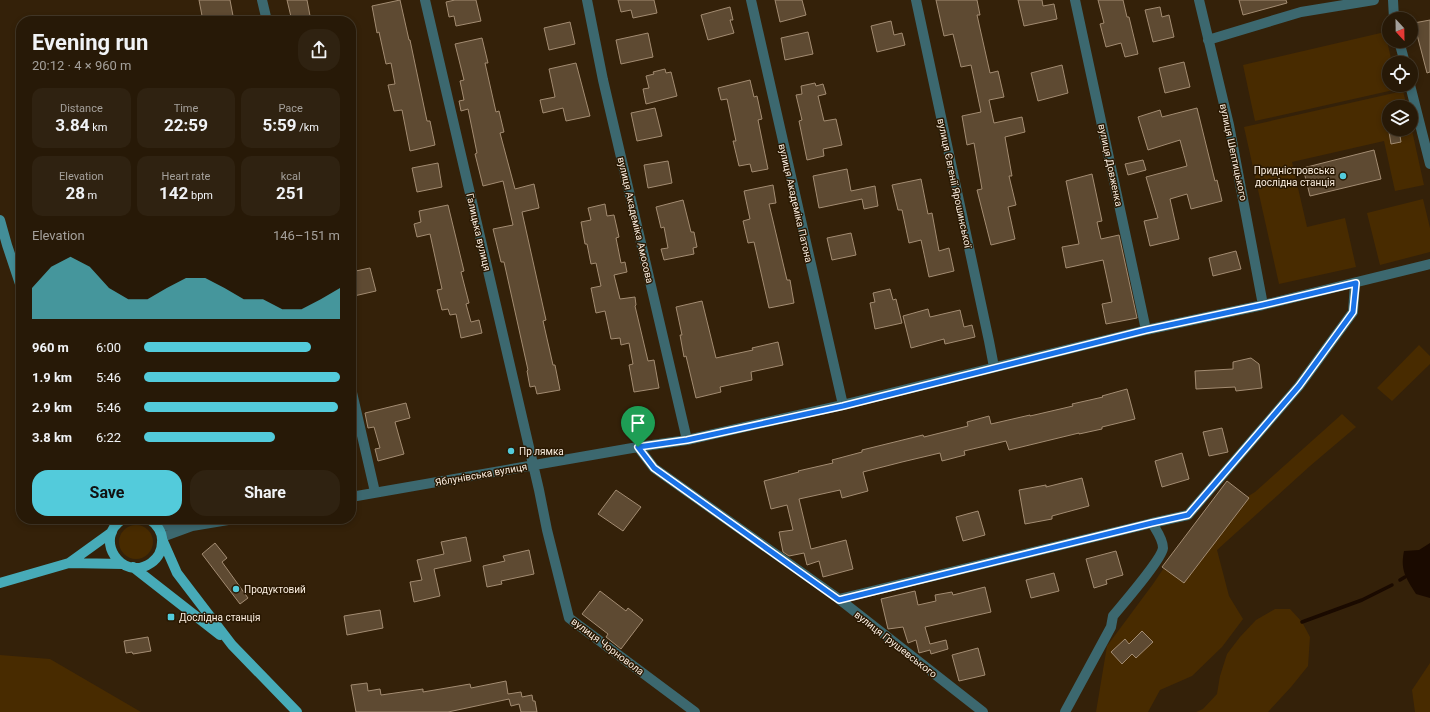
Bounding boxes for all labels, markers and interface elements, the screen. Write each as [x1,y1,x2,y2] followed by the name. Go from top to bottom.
[1382,12,1418,48] north arrow
[1382,12,1418,136] map controls
[298,29,340,71] button: share
[32,30,148,55] text: Evening run
[1382,56,1418,92] button: locate
[32,58,131,73] text: 20:12 · 4 × 960 m
[1382,100,1418,136] button: layers
[60,102,103,115] text: Distance
[174,102,198,115] text: Time
[278,102,303,115] text: Pace
[1218,103,1249,202] street label: вулиця Шептицького
[55,115,89,135] text: 3.84
[164,115,208,135] text: 22:59
[262,115,296,135] text: 5:59
[935,117,974,249] street label: вулиця Євгенії Ярошинської
[89,121,107,134] text: km
[296,121,319,134] text: /km
[1096,123,1125,207] street label: вулиця Довженка
[776,143,815,264] street label: вулиця Академіка Патона
[616,156,655,284] street label: вулиця Академіка Амосова
[1254,165,1335,188] place label: Придністровська дослідна станція
[59,170,104,183] text: Elevation
[162,170,210,183] text: Heart rate
[281,170,301,183] text: kcal
[1338,171,1348,181] marker: Придністровська дослідна станція
[65,183,85,203] text: 28
[159,183,188,203] text: 142
[276,183,305,203] text: 251
[85,189,97,202] text: m
[188,189,213,202] text: bpm
[464,192,493,272] street label: Галицька вулиця
[32,228,85,243] text: Elevation
[273,228,340,243] text: 146–151 m
[32,340,69,355] text: 960 m
[96,340,121,355] text: 6:00
[32,370,72,385] text: 1.9 km
[96,370,121,385] text: 5:46
[32,400,72,415] text: 2.9 km
[96,400,121,415] text: 5:46
[621,406,655,447] pin
[627,412,649,434] icon: arrive
[32,430,72,445] text: 3.8 km
[96,430,121,445] text: 6:22
[506,446,516,456] marker: Пр лямка
[519,446,564,457] place label: Пр лямка
[434,461,528,488] street label: Яблунівська вулиця
[32,470,182,516] button: Save
[190,470,340,516] button: Share
[231,584,241,594] marker: Продуктовий
[244,584,306,595] place label: Продуктовий
[852,609,939,680] street label: вулиця Грушевського
[166,612,176,622] marker: Дослідна станція
[179,612,260,623] place label: Дослідна станція
[569,616,646,677] street label: вулиця Чорновола

